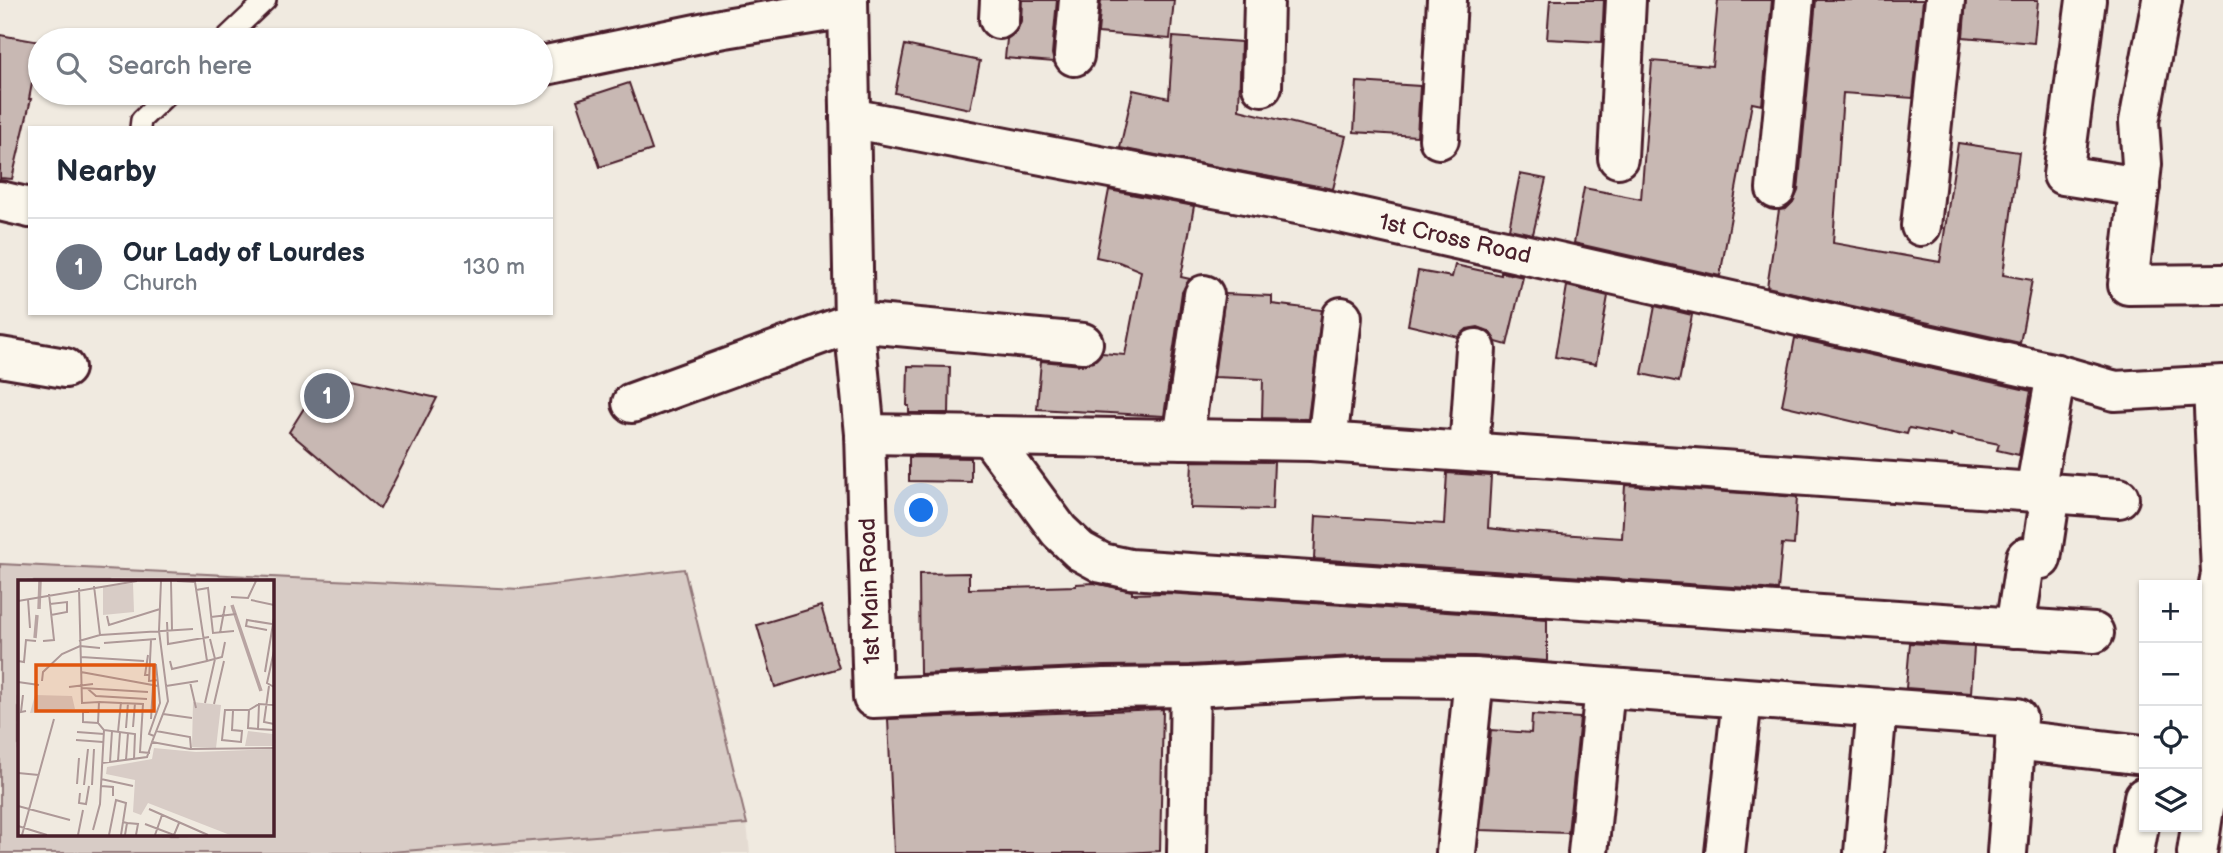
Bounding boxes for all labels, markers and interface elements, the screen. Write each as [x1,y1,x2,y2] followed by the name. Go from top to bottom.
[28,28,553,105] search box
[52,48,90,86] icon: search
[108,51,252,82] text: Search here
[56,154,156,190] text: Nearby
[1376,208,1534,270] street label: 1st Cross Road
[123,238,365,269] text: Our Lady of Lourdes
[74,253,84,281] text: 1
[463,253,525,281] text: 130 m
[123,269,198,297] text: Church
[304,370,350,422] pin: 1
[904,493,938,527] your location
[853,517,887,665] street label: 1st Main Road
[18,580,273,836] inset map
[2139,580,2202,832] map controls
[2139,580,2202,643] button: +
[2139,643,2202,706] button: −
[2139,706,2202,769] button: locate
[2139,769,2202,832] button: layers

